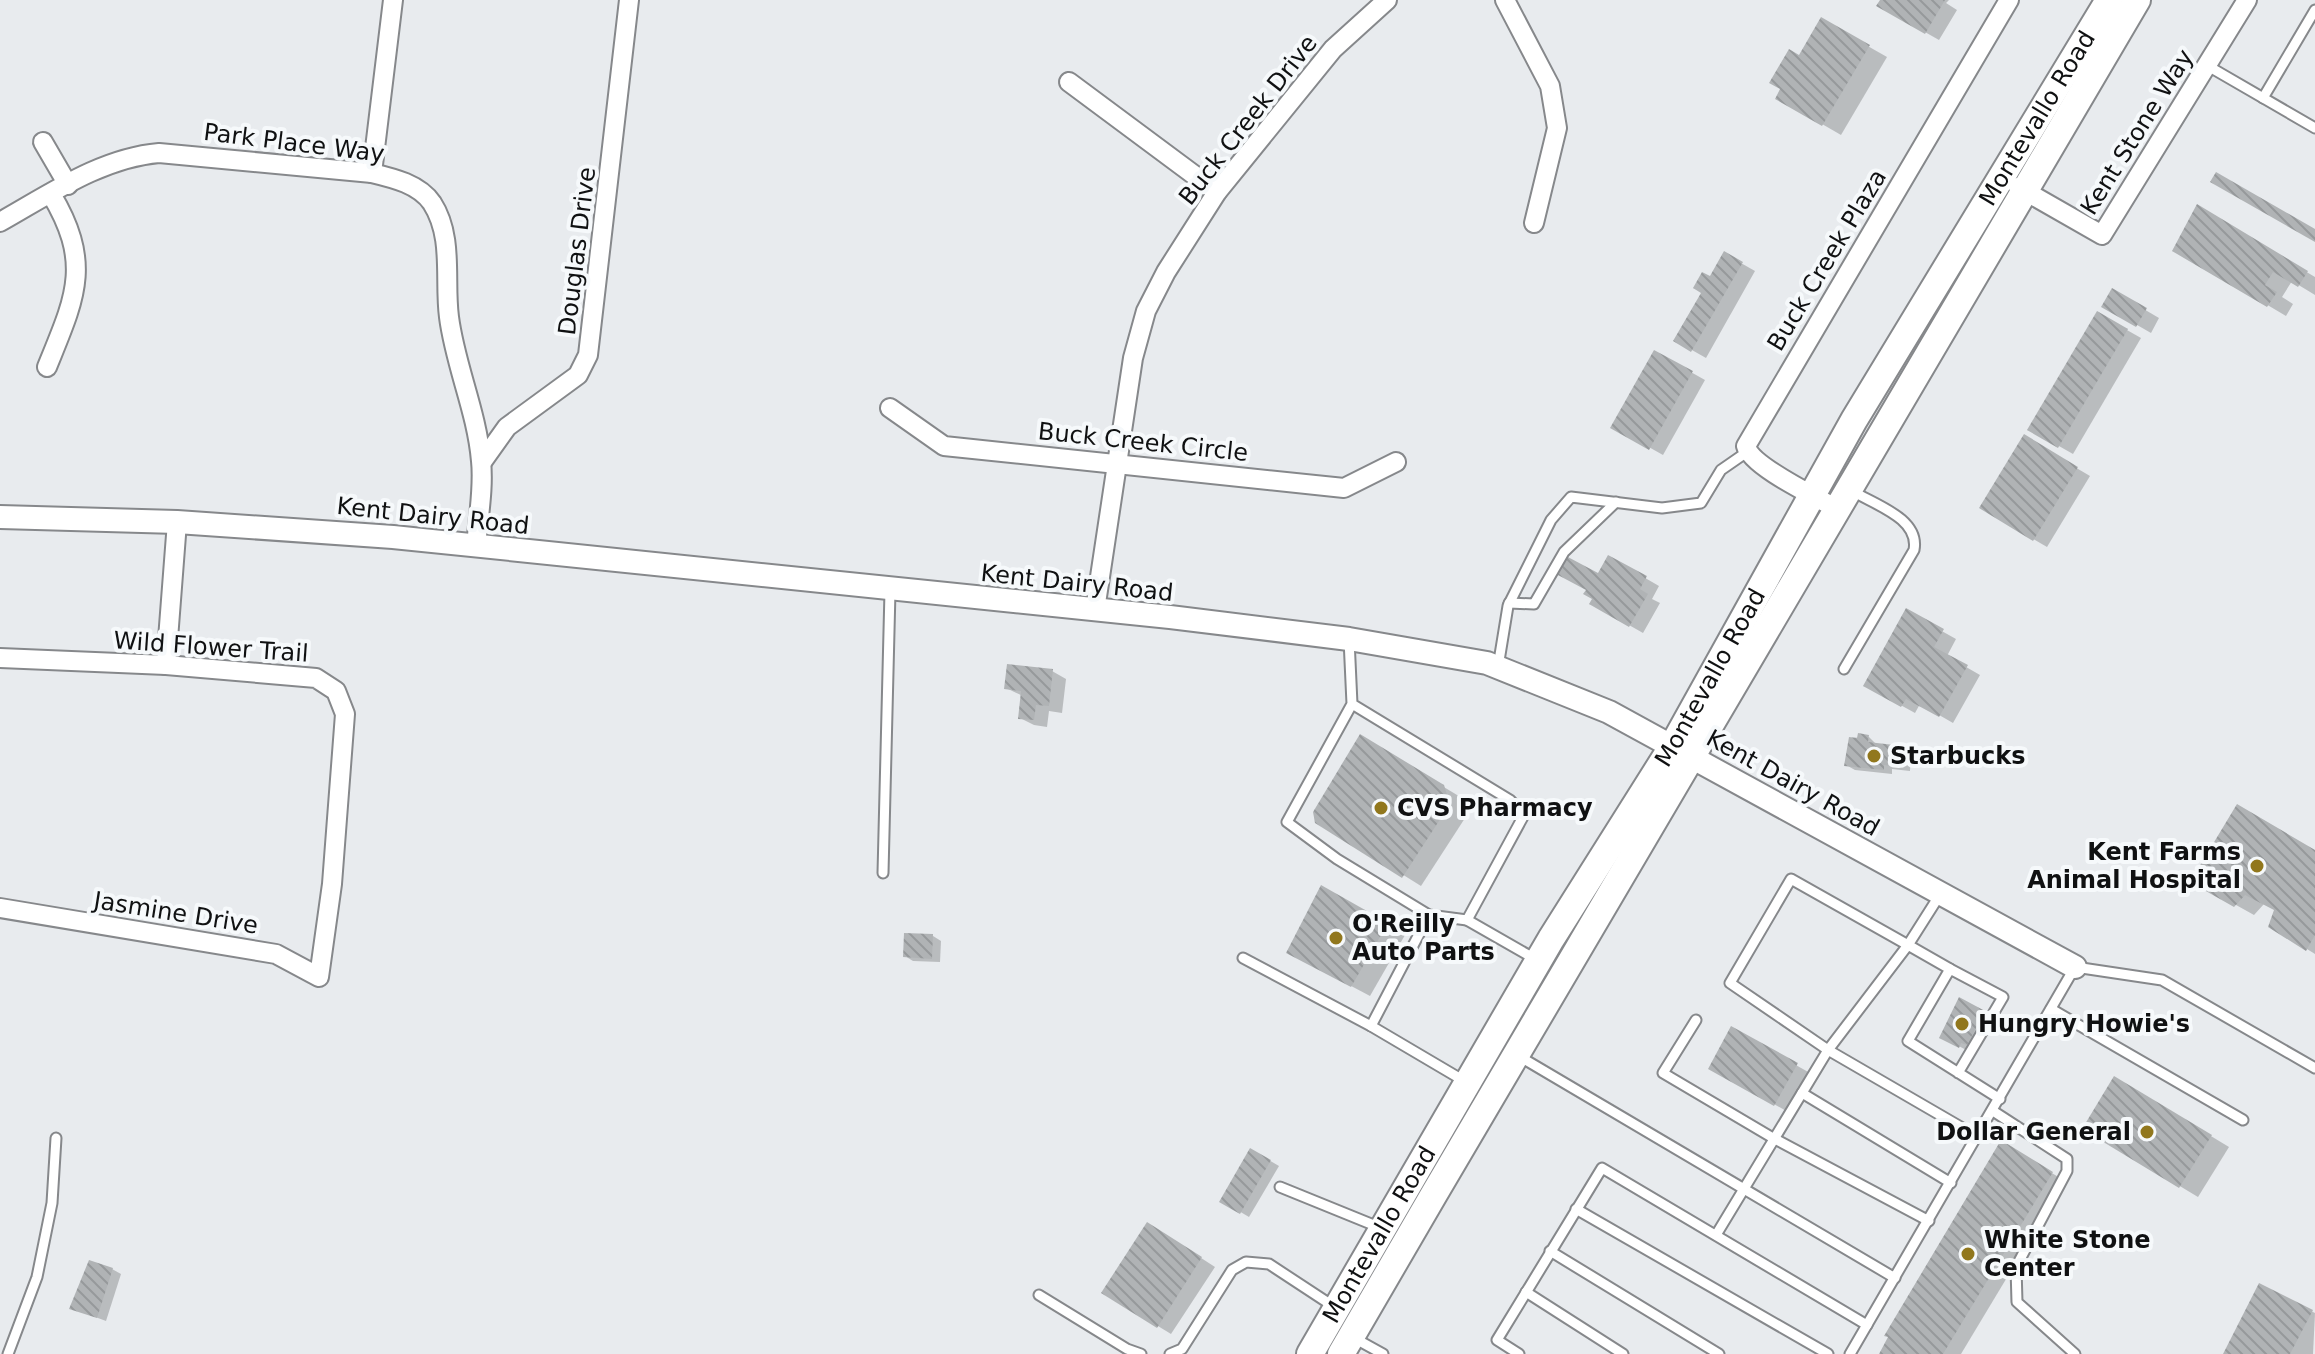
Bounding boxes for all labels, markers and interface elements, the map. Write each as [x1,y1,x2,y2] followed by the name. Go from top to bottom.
[1973,26,2101,211] street label: Montevallo Road
[1173,30,1323,210] street label: Buck Creek Drive
[2075,44,2199,220] street label: Kent Stone Way
[202,118,386,168] street label: Park Place Way
[1762,164,1892,356] street label: Buck Creek Plaza
[553,165,601,337] street label: Douglas Drive
[1037,417,1249,467] street label: Buck Creek Circle
[335,492,531,540] street label: Kent Dairy Road
[979,559,1175,607] street label: Kent Dairy Road
[1649,584,1771,772] street label: Montevallo Road
[113,626,309,668] street label: Wild Flower Trail
[1702,724,1884,842] street label: Kent Dairy Road
[1890,742,2026,770] place label: Starbucks
[1865,747,1883,765] marker: Starbucks
[1397,794,1593,822] place label: CVS Pharmacy
[1372,799,1390,817] marker: CVS Pharmacy
[2027,838,2241,894] place label: Kent Farms Animal Hospital
[2248,857,2266,875] marker: Kent Farms Animal Hospital
[90,886,260,940] street label: Jasmine Drive
[1352,910,1495,966] place label: O'Reilly Auto Parts
[1327,929,1345,947] marker: O'Reilly Auto Parts
[1978,1010,2190,1038] place label: Hungry Howie's
[1953,1015,1971,1033] marker: Hungry Howie's
[1936,1118,2131,1146] place label: Dollar General
[2138,1123,2156,1141] marker: Dollar General
[1317,1141,1442,1328] street label: Montevallo Road
[1984,1226,2151,1282] place label: White Stone Center
[1959,1245,1977,1263] marker: White Stone Center

